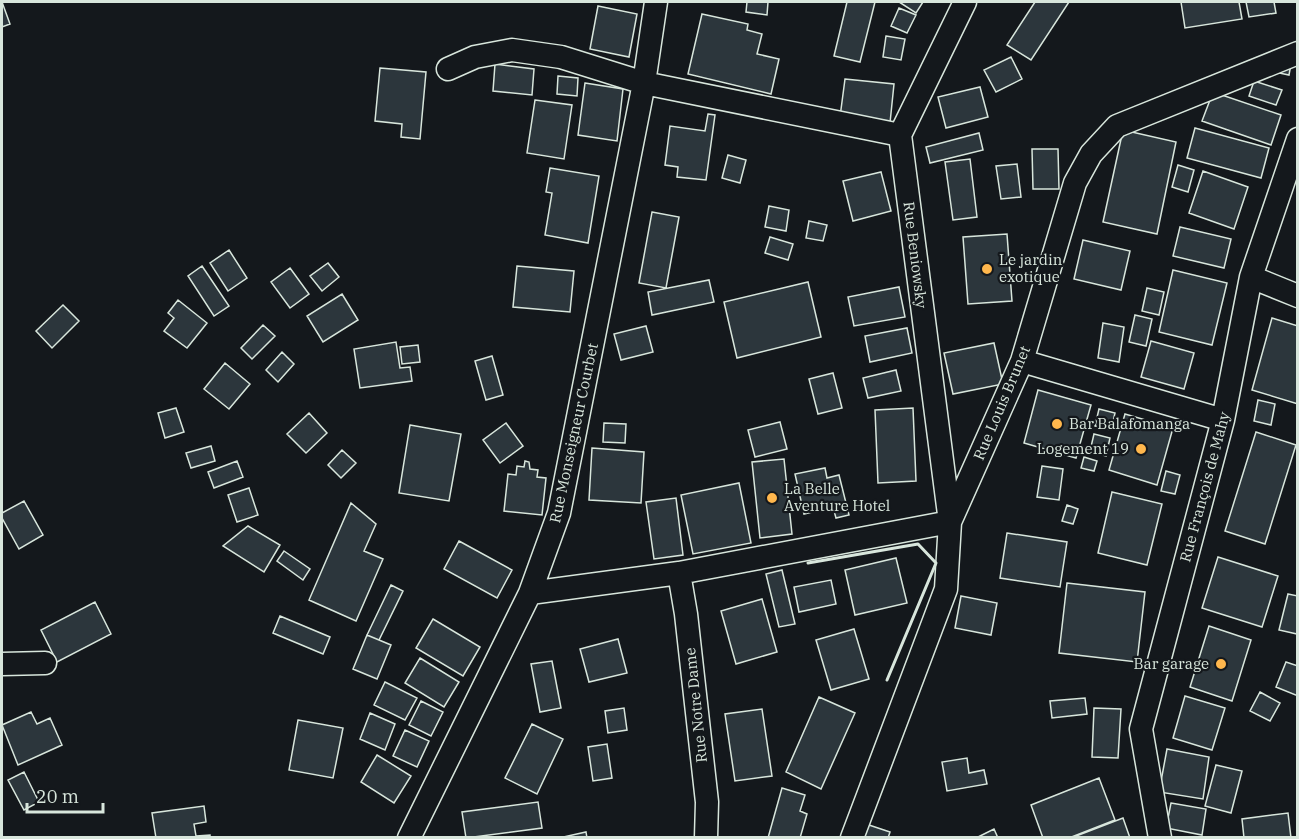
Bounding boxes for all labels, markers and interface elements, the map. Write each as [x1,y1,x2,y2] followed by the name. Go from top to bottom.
[900,201,931,309] street label: Rue Beniowsky
[999,250,1063,286] place label: Le jardin exotique
[980,262,994,276] marker: Le jardin exotique
[545,341,602,525] street label: Rue Monseigneur Courbet
[969,343,1034,463] street label: Rue Louis Brunet
[1175,410,1234,564] street label: Rue François de Mahy
[1069,414,1190,433] place label: Bar Balafomanga
[1050,417,1064,431] marker: Bar Balafomanga
[1037,439,1129,458] place label: Logement 19
[1134,442,1148,456] marker: Logement 19
[784,479,890,515] place label: La Belle Aventure Hotel
[765,491,779,505] marker: La Belle Aventure Hotel
[680,647,711,763] street label: Rue Notre Dame
[1133,654,1209,673] place label: Bar garage
[1214,657,1228,671] marker: Bar garage
[27,776,104,814] scale bar
[36,785,79,808] text: 20 m

